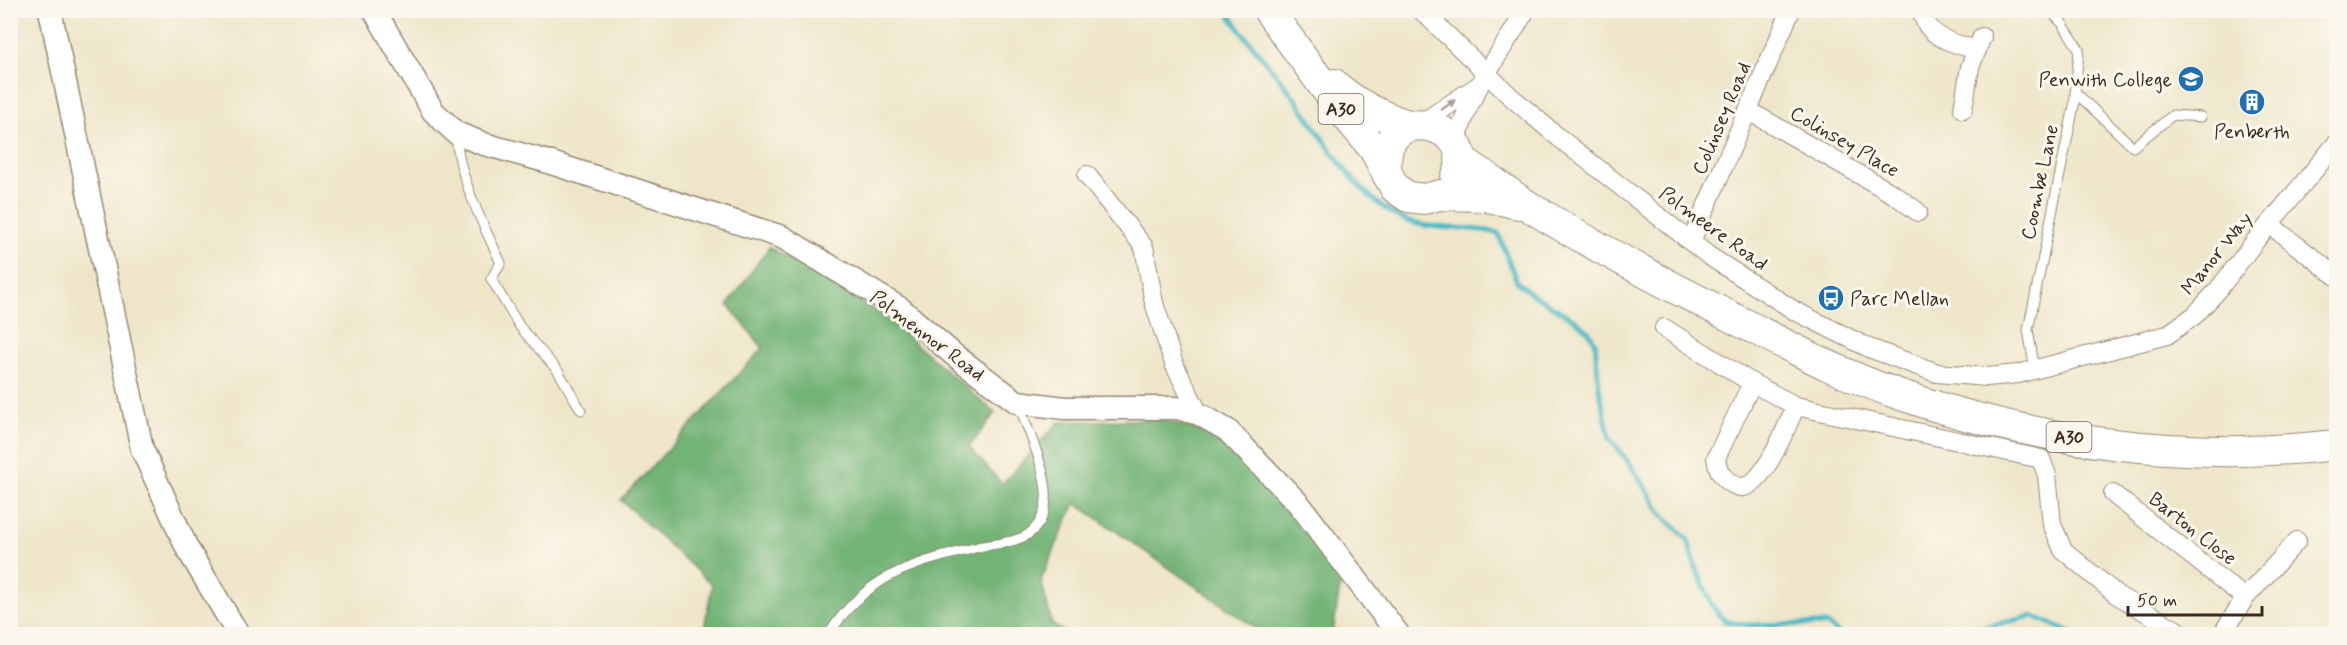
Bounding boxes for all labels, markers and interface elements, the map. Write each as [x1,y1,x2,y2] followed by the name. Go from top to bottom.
[1687,58,1758,179] street label: Colinsey Road
[2176,64,2206,94] school or university icon: Penwith College
[2039,67,2172,94] place label: Penwith College
[2237,87,2267,117] building icon: Penberth
[1318,94,1364,124] road number: A30
[1439,99,1455,111] one-way arrow
[1785,100,1904,184] street label: Colinsey Place
[2214,119,2290,146] place label: Penberth
[2015,122,2066,242] street label: Coombe Lane
[1653,181,1773,278] street label: Polmeere Road
[2175,207,2259,301] street label: Manor Way
[1816,283,1846,313] bus stop icon: Parc Mellan
[864,284,990,388] street label: Polmennor Road
[1850,286,1949,313] place label: Parc Mellan
[2046,422,2092,452] road number: A30
[2142,486,2242,572] street label: Barton Close
[2128,579,2262,617] scale bar
[2137,589,2177,613] text: 50 m

